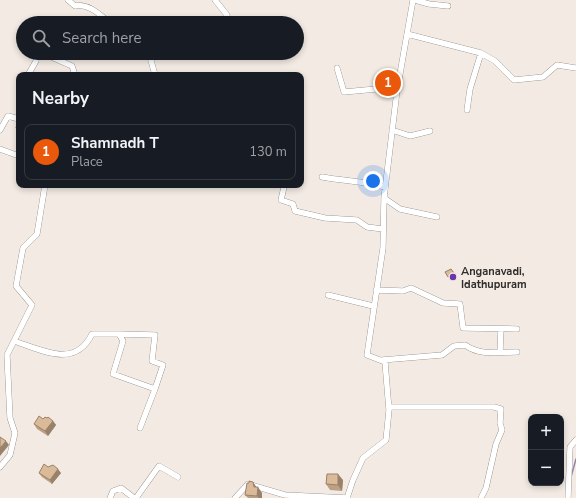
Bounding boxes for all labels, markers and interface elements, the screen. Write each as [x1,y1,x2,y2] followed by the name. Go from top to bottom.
[16,16,304,60] search box
[30,27,52,49] icon: search
[62,28,142,48] text: Search here
[375,68,401,98] pin: 1
[32,87,89,110] text: Nearby
[71,133,159,153] text: Shamnadh T
[42,143,50,161] text: 1
[249,143,287,161] text: 130 m
[71,153,103,171] text: Place
[363,171,383,191] your location
[461,264,527,292] place label: Anganavadi, Idathupuram
[448,272,458,282] marker: Anganavadi, Idathupuram
[528,414,564,486] map controls
[528,414,564,450] button: +
[528,450,564,486] button: −

